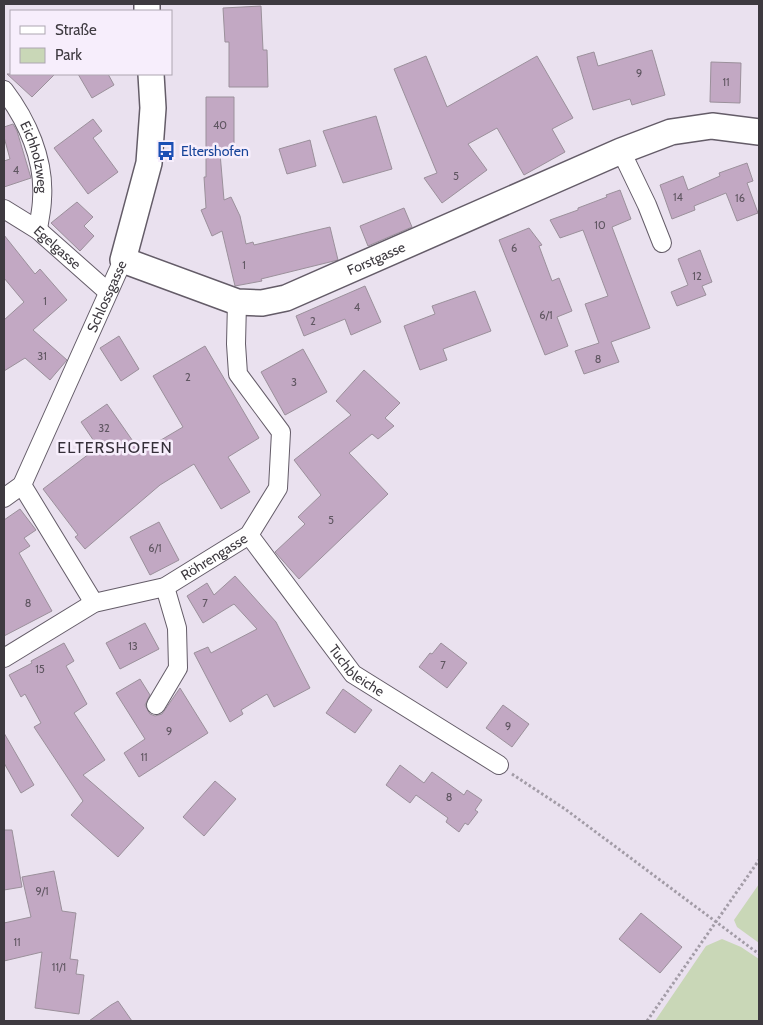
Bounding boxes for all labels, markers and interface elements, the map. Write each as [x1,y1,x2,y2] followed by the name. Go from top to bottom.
[10,10,172,75] legend
[55,21,97,39] text: Straße
[55,46,82,64] text: Park
[636,66,642,80] house number: 9
[722,75,730,89] house number: 11
[16,118,51,194] street label: Eichholzweg
[213,118,227,132] house number: 40
[155,140,177,162] bus stop icon: Eltershofen
[181,142,249,160] place label: Eltershofen
[13,163,20,177] house number: 4
[453,169,459,183] house number: 5
[673,190,684,204] house number: 14
[735,191,745,205] house number: 16
[594,218,606,232] house number: 10
[30,221,85,273] street label: Egelgasse
[344,238,408,279] street label: Forstgasse
[511,241,517,255] house number: 6
[83,257,131,335] street label: Schlossgasse
[242,258,246,272] house number: 1
[692,269,702,283] house number: 12
[43,294,47,308] house number: 1
[354,300,361,314] house number: 4
[539,308,553,322] house number: 6/1
[310,314,316,328] house number: 2
[37,349,47,363] house number: 31
[595,352,601,366] house number: 8
[185,370,191,384] house number: 2
[291,375,297,389] house number: 3
[98,421,110,435] house number: 32
[57,438,173,457] district label: ELTERSHOFEN
[328,513,334,527] house number: 5
[177,529,251,584] street label: Röhrengasse
[148,541,162,555] house number: 6/1
[25,596,31,610] house number: 8
[202,596,208,610] house number: 7
[128,639,138,653] house number: 13
[325,641,388,700] street label: Tuchbleiche
[440,658,446,672] house number: 7
[35,662,45,676] house number: 15
[505,719,511,733] house number: 9
[166,724,172,738] house number: 9
[140,750,148,764] house number: 11
[446,790,452,804] house number: 8
[35,884,49,898] house number: 9/1
[13,935,21,949] house number: 11
[52,960,66,974] house number: 11/1

